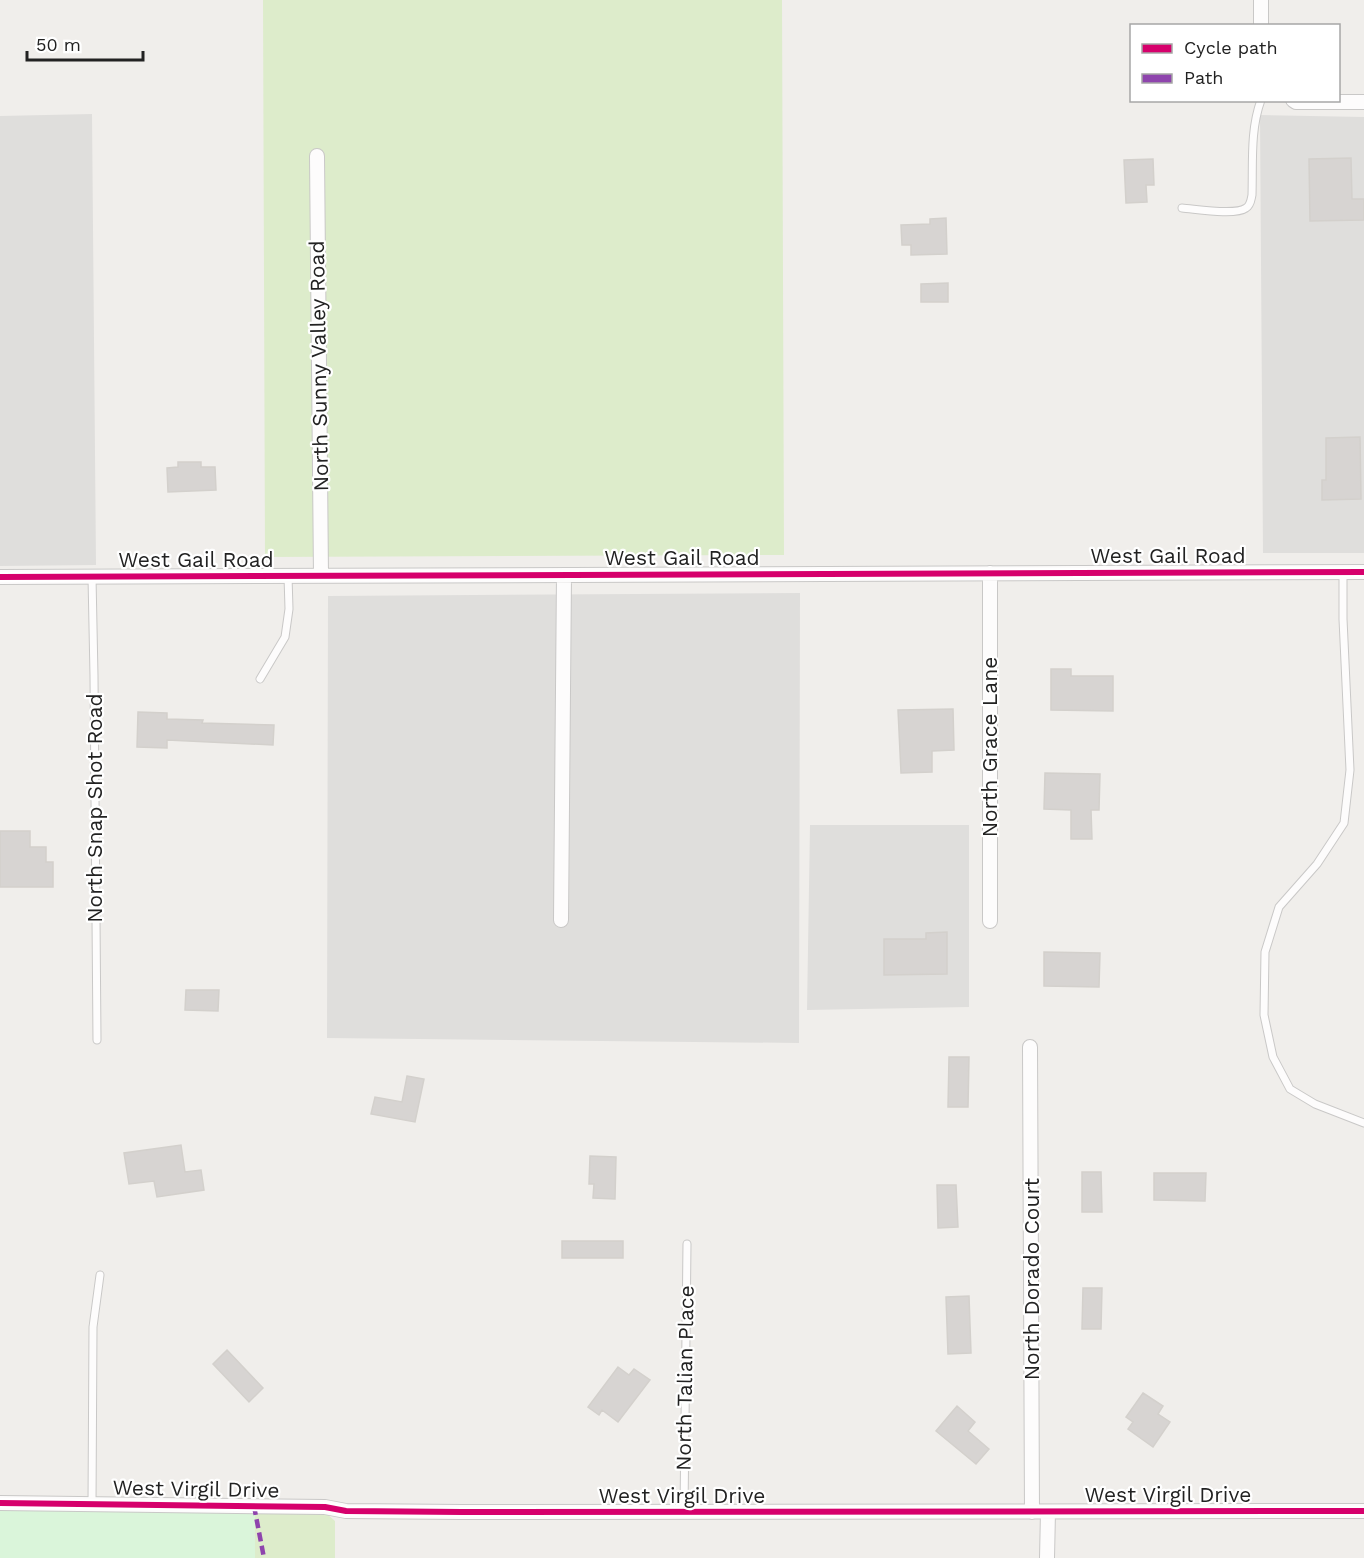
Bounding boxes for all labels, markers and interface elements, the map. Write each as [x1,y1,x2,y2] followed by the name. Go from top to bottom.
[27,24,142,62] scale bar
[1130,24,1340,102] legend
[36,34,81,55] text: 50 m
[1184,37,1278,58] text: Cycle path
[1184,67,1224,88] text: Path
[304,240,333,492] street label: North Sunny Valley Road
[1090,543,1246,568] street label: West Gail Road
[604,545,760,570] street label: West Gail Road
[118,547,274,572] street label: West Gail Road
[977,657,1002,837] street label: North Grace Lane
[82,693,107,923] street label: North Snap Shot Road
[1019,1178,1044,1380] street label: North Dorado Court
[670,1285,699,1471] street label: North Talian Place
[112,1475,280,1502] street label: West Virgil Drive
[1085,1482,1251,1507] street label: West Virgil Drive
[599,1483,765,1508] street label: West Virgil Drive

